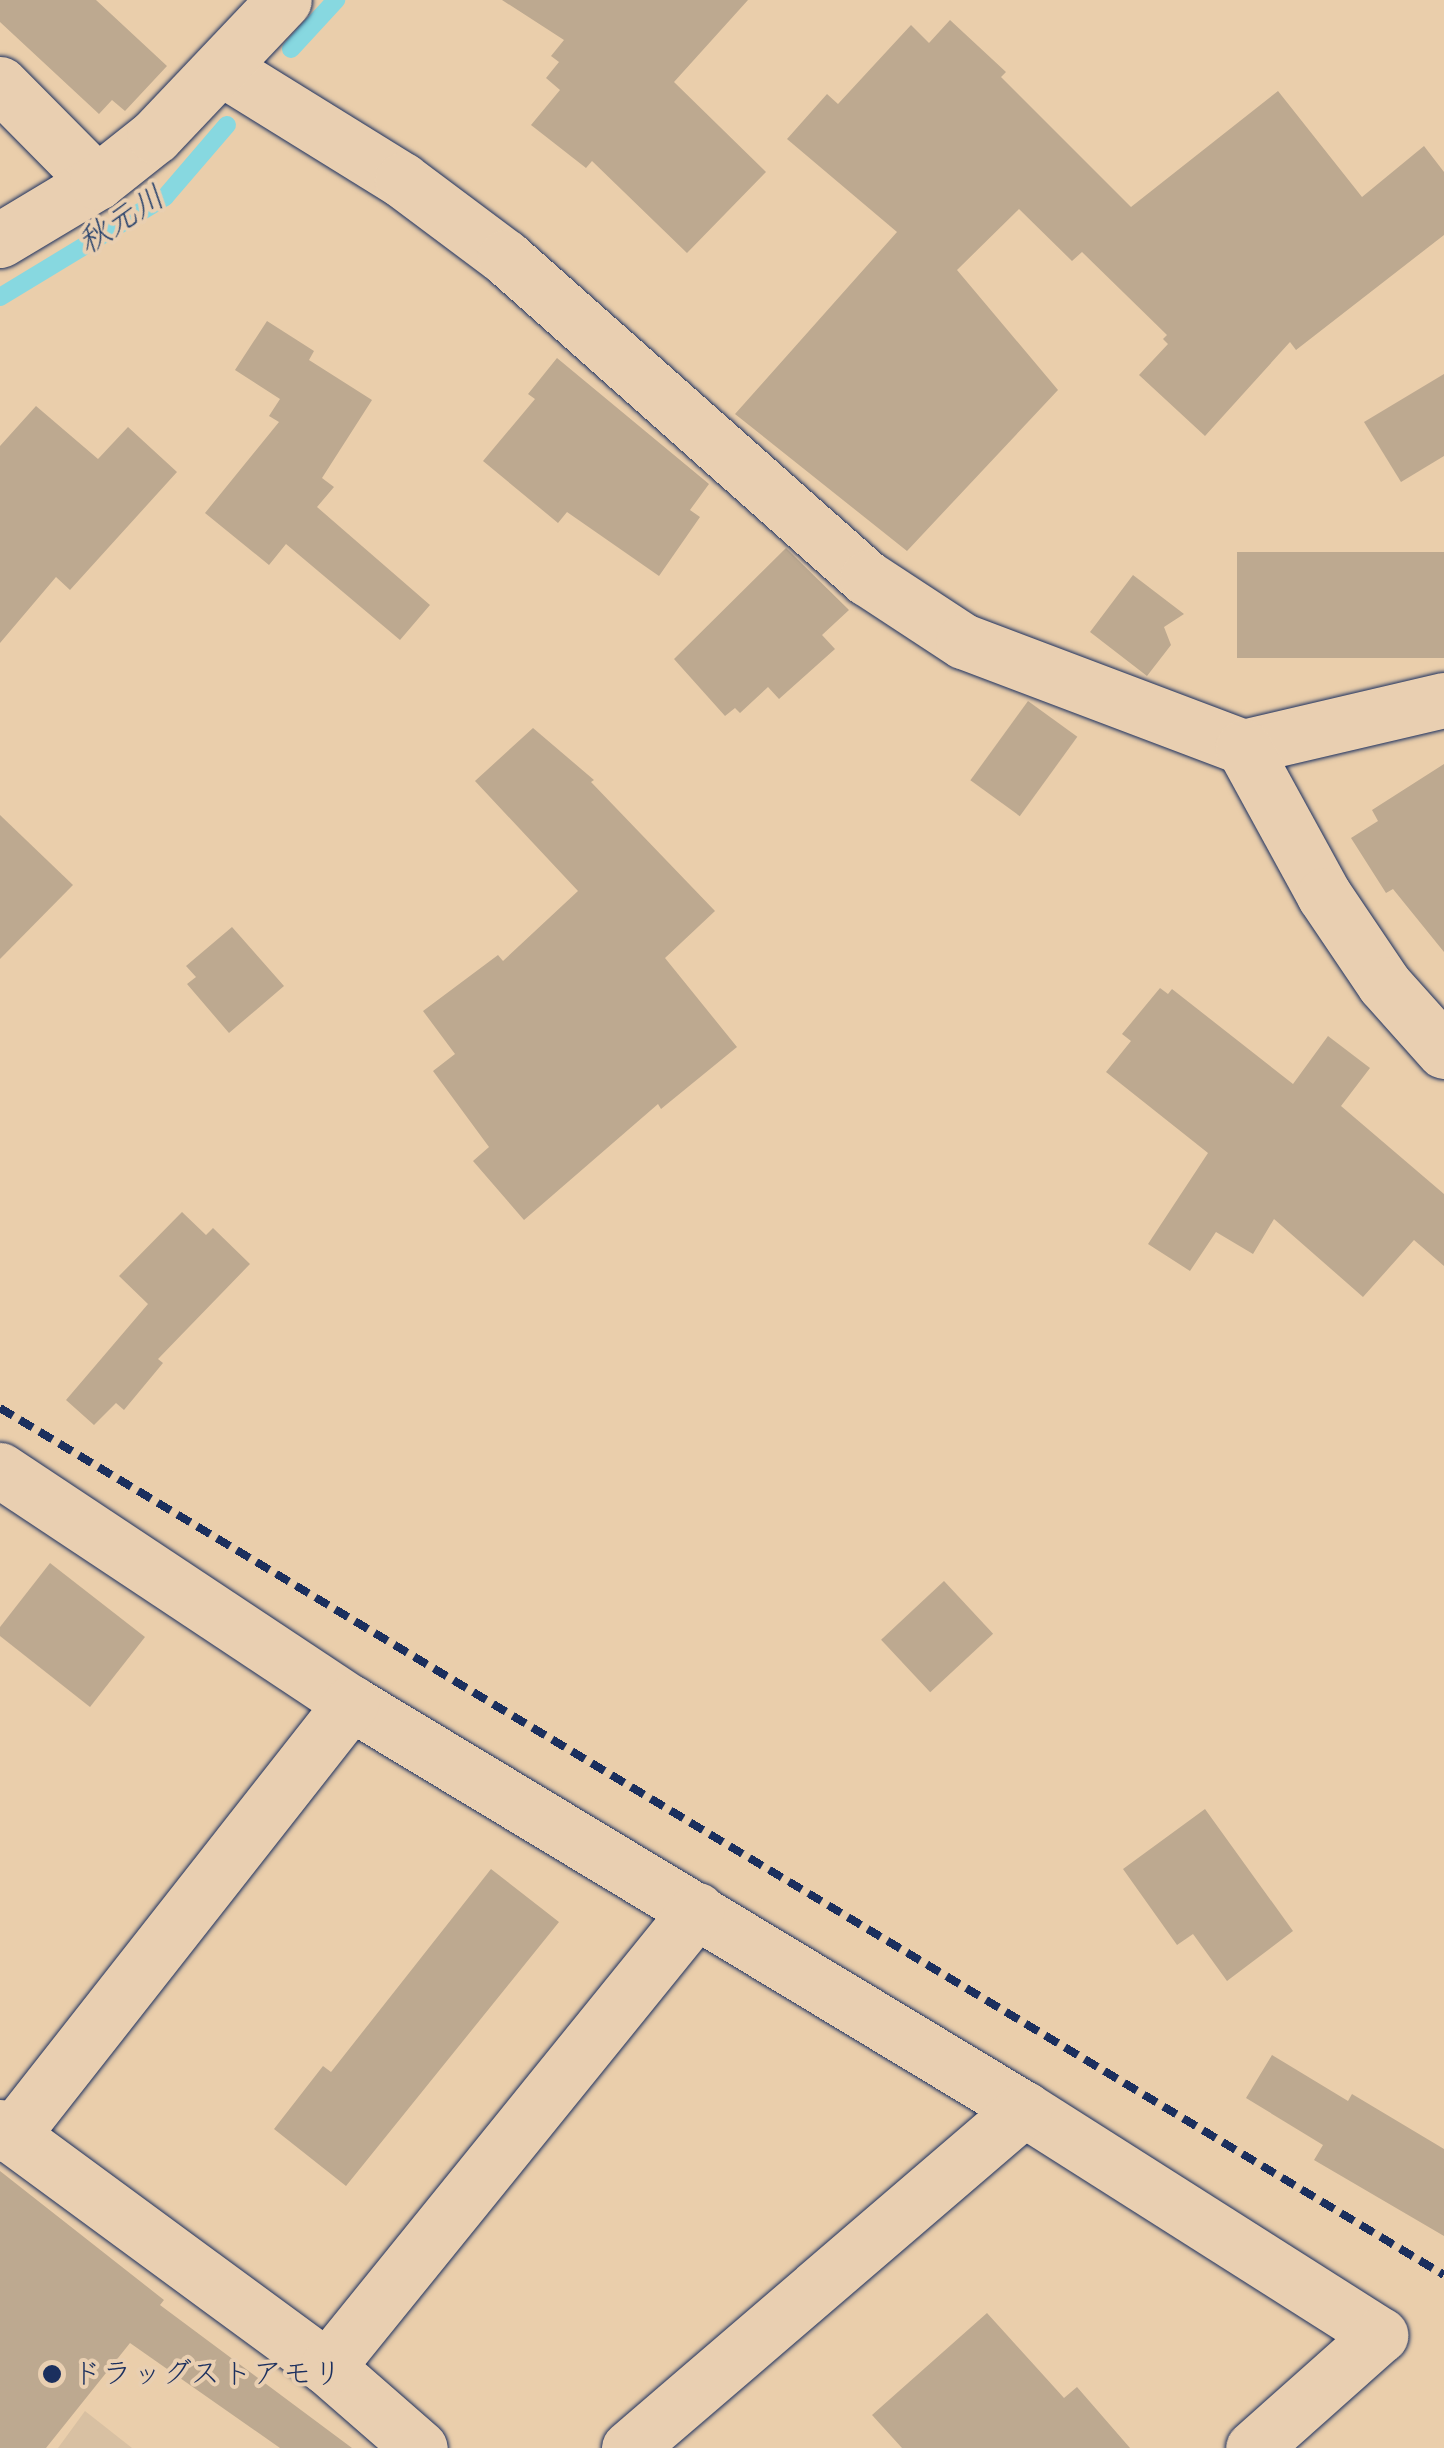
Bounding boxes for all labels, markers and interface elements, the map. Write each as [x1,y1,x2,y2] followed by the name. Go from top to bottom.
[71,179,173,263] water label: 秋元川
[72,2356,342,2392] place label: ドラッグストアモリ
[41,2363,63,2385] marker: ドラッグストアモリ

